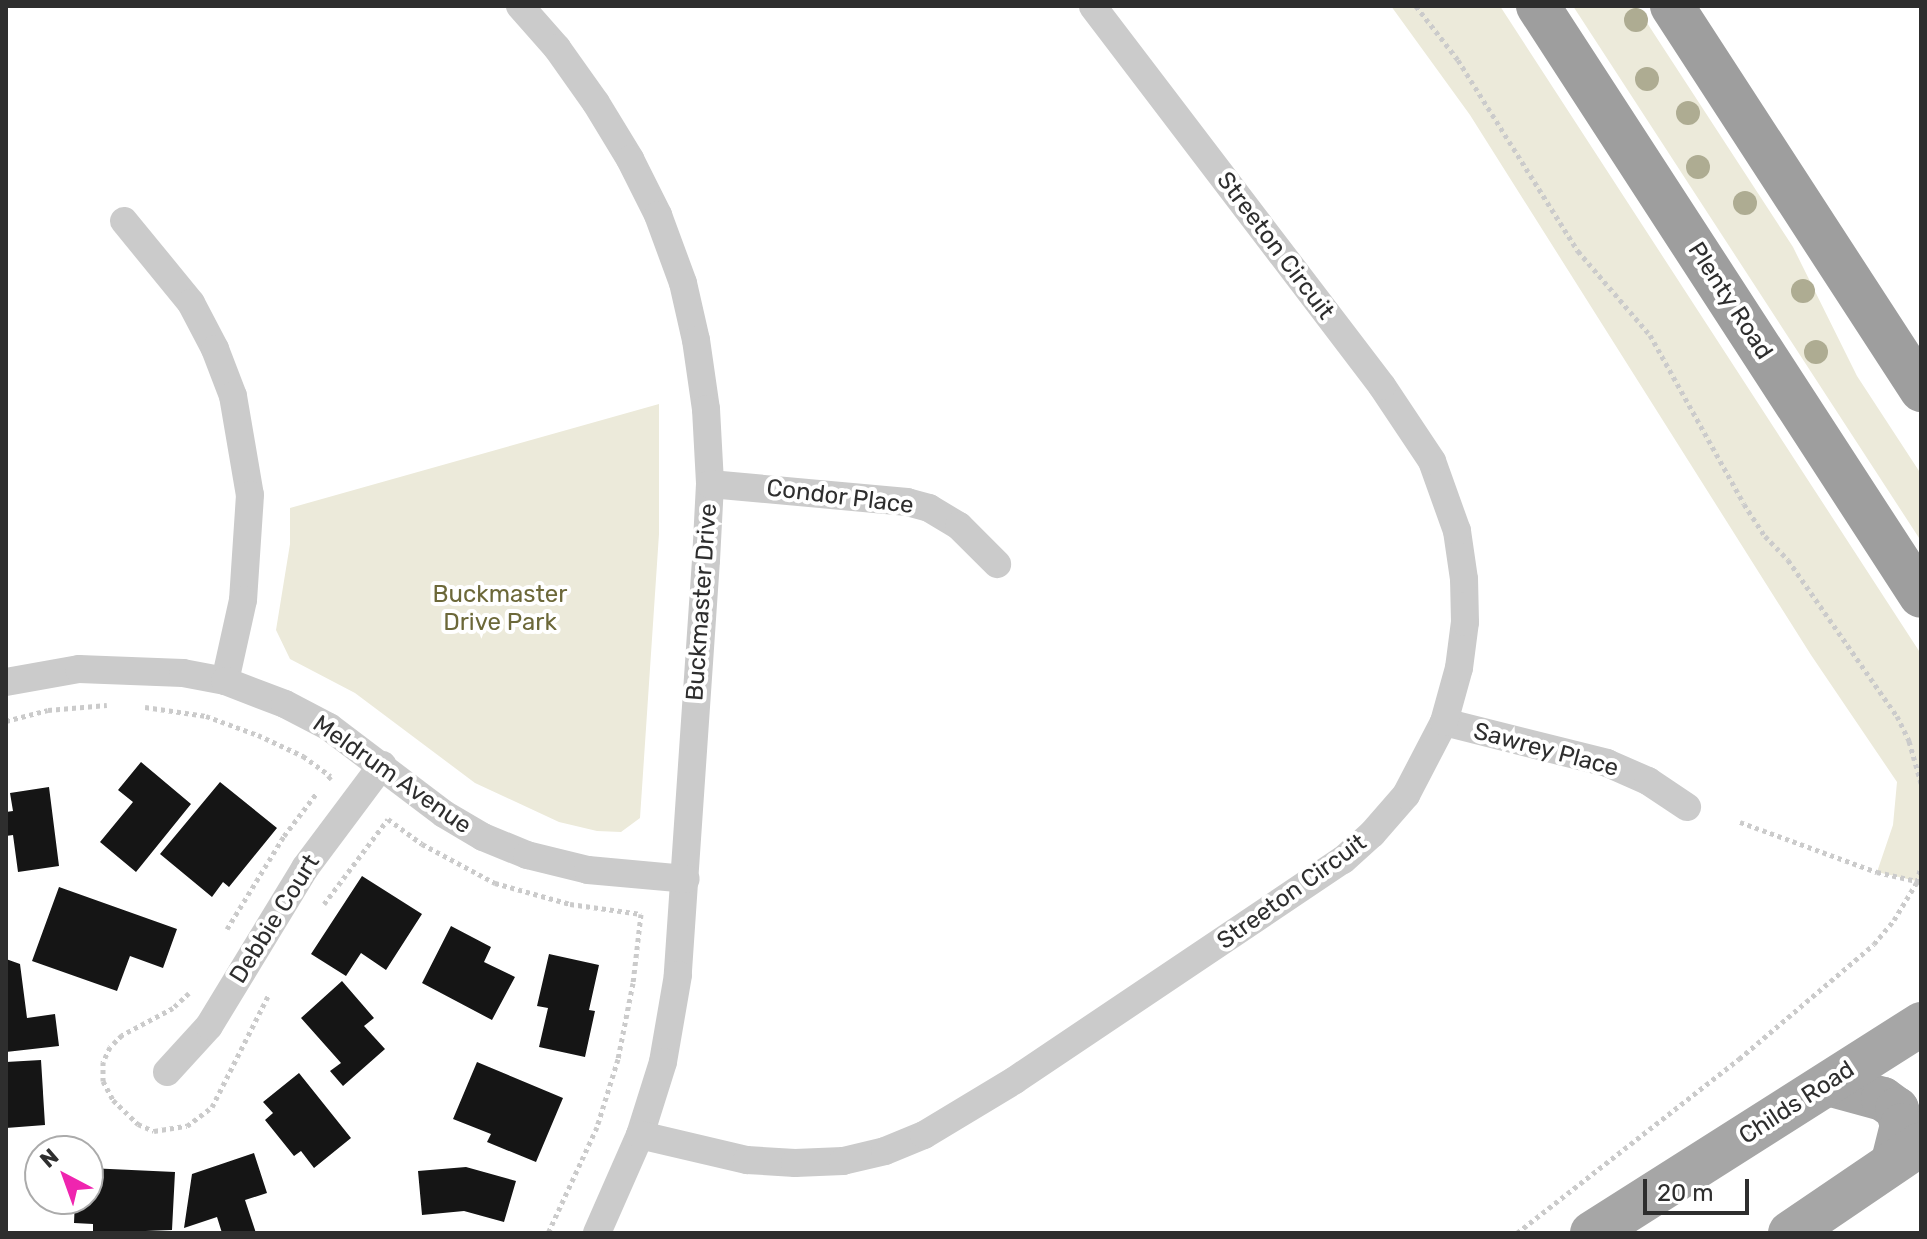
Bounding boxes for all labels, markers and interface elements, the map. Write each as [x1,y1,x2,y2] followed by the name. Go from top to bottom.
[1210,167,1340,325] street label: Streeton Circuit
[1681,237,1779,365] street label: Plenty Road
[765,474,915,520] street label: Condor Place
[681,502,723,702] street label: Buckmaster Drive
[433,581,567,637] park label: Buckmaster Drive Park
[307,709,477,841] street label: Meldrum Avenue
[1470,717,1622,783] street label: Sawrey Place
[1212,828,1372,956] street label: Streeton Circuit
[224,849,326,989] street label: Debbie Court
[1734,1055,1860,1151] street label: Childs Road
[24,1135,104,1215] north arrow
[34,1143,64,1173] text: N
[1647,1163,1753,1213] scale bar
[1657,1179,1714,1207] text: 20 m

